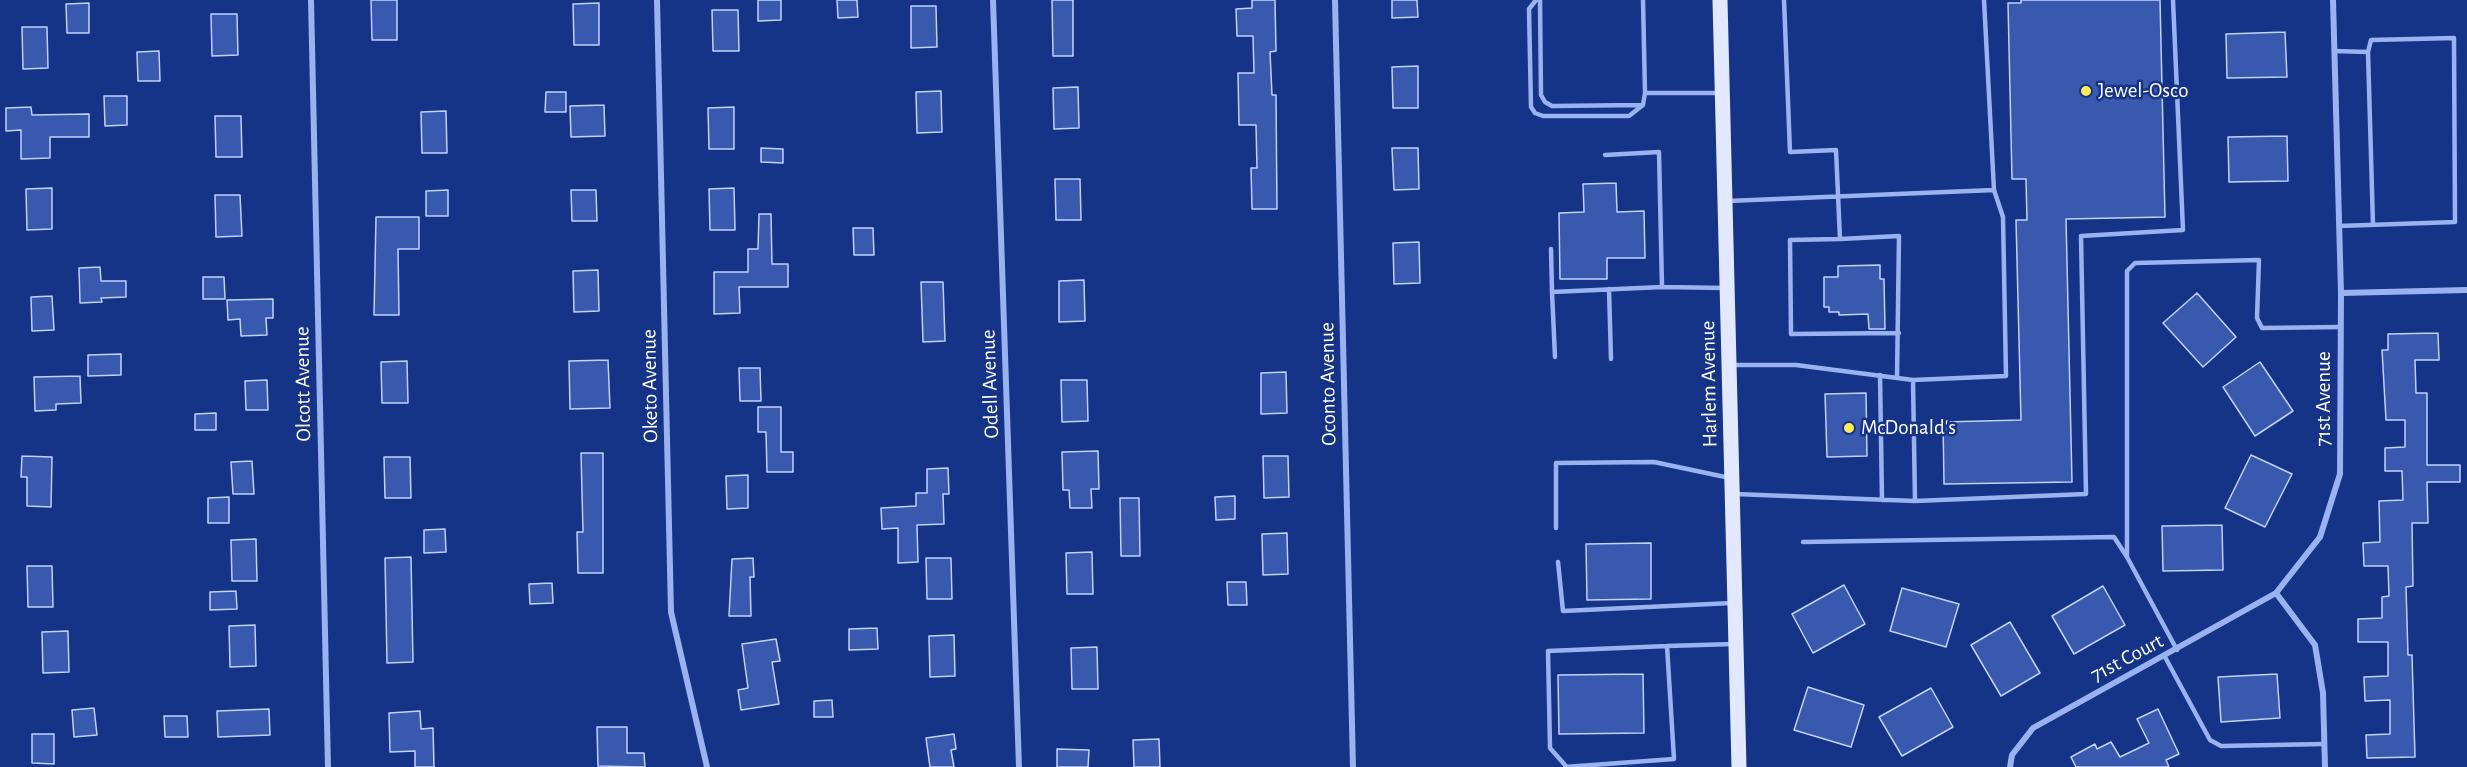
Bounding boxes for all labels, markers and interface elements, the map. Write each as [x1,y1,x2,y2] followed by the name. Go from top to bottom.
[2098,78,2188,104] place label: Jewel-Osco
[2079,84,2093,98] marker: Jewel-Osco
[1695,320,1723,448] street label: Harlem Avenue
[1314,322,1342,446] street label: Oconto Avenue
[289,326,317,442] street label: Olcott Avenue
[636,329,664,443] street label: Oketo Avenue
[976,329,1004,439] street label: Odell Avenue
[2311,351,2337,447] street label: 71st Avenue
[1861,415,1956,441] place label: McDonald's
[1842,421,1856,435] marker: McDonald's
[2086,628,2168,688] street label: 71st Court

